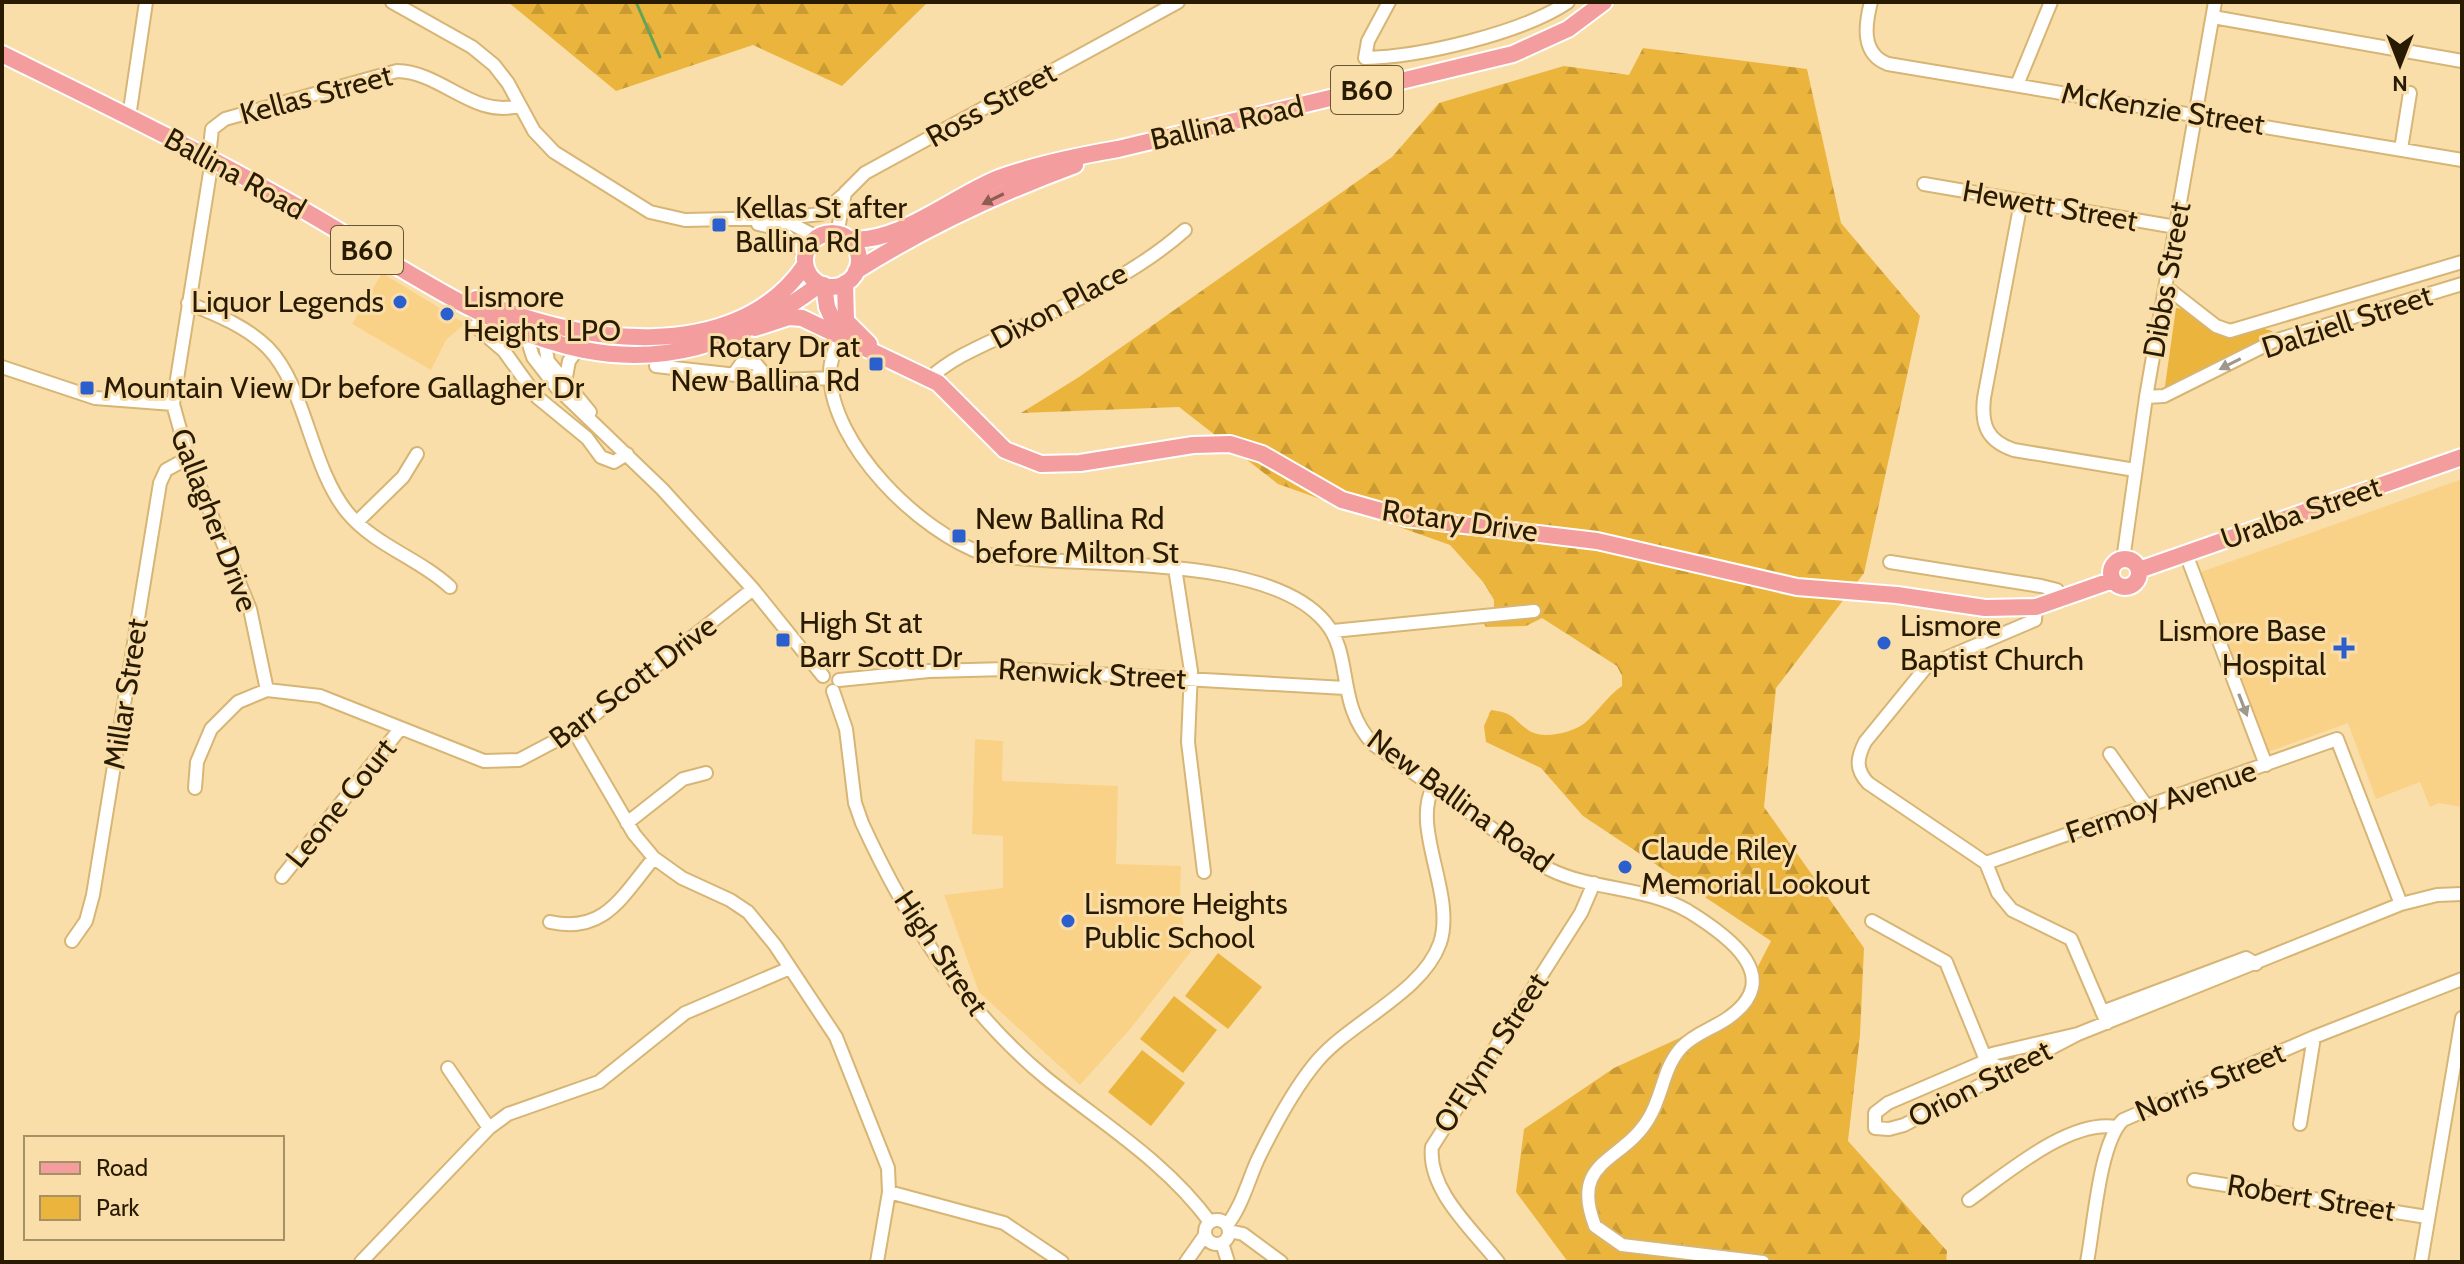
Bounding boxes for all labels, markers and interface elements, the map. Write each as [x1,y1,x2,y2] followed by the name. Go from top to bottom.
[2360,24,2440,104] north arrow
[919,54,1062,155] street label: Ross Street
[236,56,396,133] street label: Kellas Street
[1331,66,1403,114] road number: B60
[2392,70,2408,97] text: N
[2059,74,2267,143] street label: McKenzie Street
[1147,87,1307,158] street label: Ballina Road
[158,120,312,228] street label: Ballina Road
[1960,172,2141,239] street label: Hewett Street
[735,189,908,260] place label: Kellas St after Ballina Rd
[982,192,1005,205] one-way arrow
[2135,199,2198,361] street label: Dibbs Street
[710,216,728,234] marker: Kellas St after Ballina Rd
[331,226,403,274] road number: B60
[984,254,1133,357] street label: Dixon Place
[2257,277,2437,366] street label: Dalziell Street
[463,278,621,349] place label: Lismore Heights LPO
[191,283,384,320] place label: Liquor Legends
[391,293,409,311] marker: Liquor Legends
[438,305,456,323] marker: Lismore Heights LPO
[671,328,860,399] place label: Rotary Dr at New Ballina Rd
[867,355,885,373] marker: Rotary Dr at New Ballina Rd
[2218,357,2241,370] one-way arrow
[103,369,585,406] place label: Mountain View Dr before Gallagher Dr
[78,379,96,397] marker: Mountain View Dr before Gallagher Dr
[163,423,266,617] street label: Gallagher Drive
[2216,468,2386,557] street label: Uralba Street
[1380,491,1540,550] street label: Rotary Drive
[975,500,1179,571] place label: New Ballina Rd before Milton St
[950,527,968,545] marker: New Ballina Rd before Milton St
[799,604,963,675] place label: High St at Barr Scott Dr
[542,607,724,756] street label: Barr Scott Drive
[1900,607,2084,678] place label: Lismore Baptist Church
[2158,612,2326,683] place label: Lismore Base Hospital
[95,616,156,772] street label: Millar Street
[774,631,792,649] marker: High St at Barr Scott Dr
[1875,634,1893,652] marker: Lismore Baptist Church
[2333,637,2355,659] marker: Lismore Base Hospital
[997,650,1187,697] street label: Renwick Street
[2237,693,2250,717] one-way arrow
[1360,721,1560,880] street label: New Ballina Road
[277,731,404,875] street label: Leone Court
[2061,752,2261,851] street label: Fermoy Avenue
[1641,831,1870,902] place label: Claude Riley Memorial Lookout
[1616,858,1634,876] marker: Claude Riley Memorial Lookout
[886,883,997,1022] street label: High Street
[1084,885,1288,956] place label: Lismore Heights Public School
[1059,912,1077,930] marker: Lismore Heights Public School
[1425,966,1556,1140] street label: O'Flynn Street
[1902,1032,2058,1135] street label: Orion Street
[2129,1033,2290,1130] street label: Norris Street
[24,1136,284,1240] legend
[96,1153,148,1182] text: Road
[2224,1166,2398,1229] street label: Robert Street
[96,1193,139,1222] text: Park

